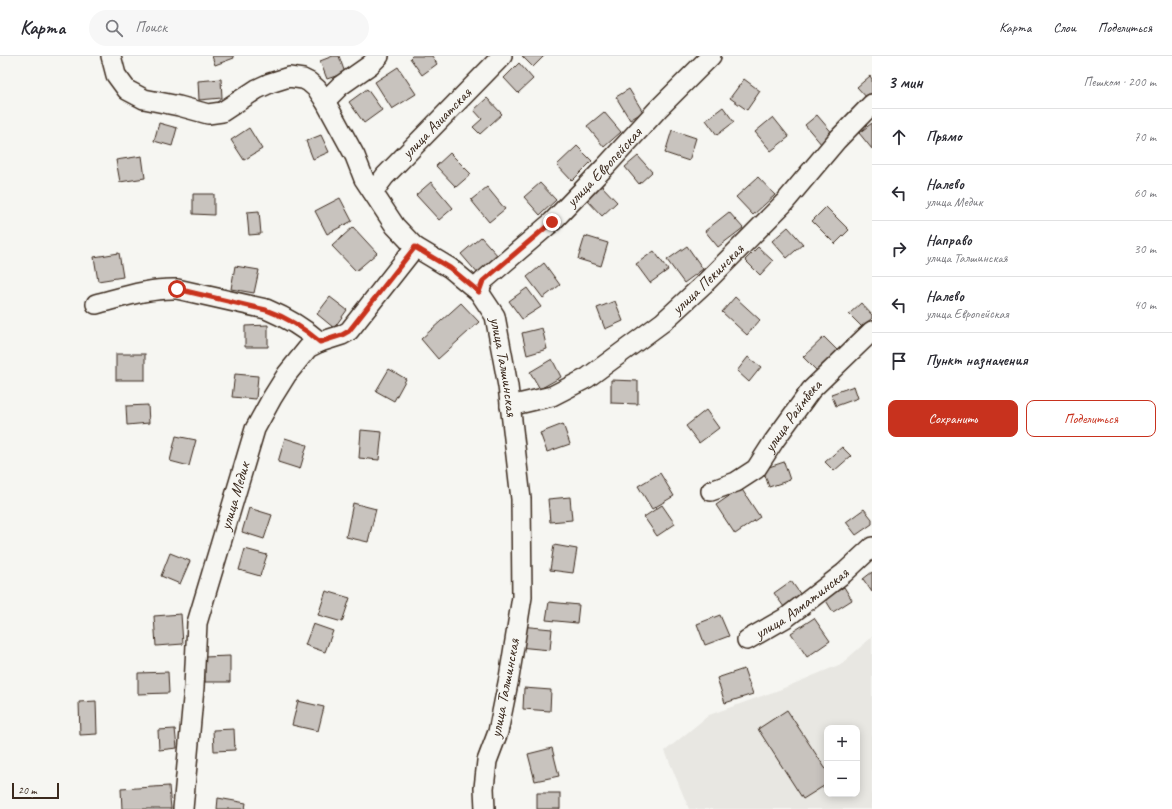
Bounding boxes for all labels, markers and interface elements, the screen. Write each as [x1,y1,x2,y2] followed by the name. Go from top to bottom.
[89,10,369,46] search box
[20,16,65,40] text: Карта
[103,17,125,39] icon: search
[135,18,167,37] text: Поиск
[999,19,1031,36] text: Карта
[1053,19,1076,36] text: Слои
[1098,19,1152,36] text: Поделиться
[888,72,923,93] text: 3 мин
[1083,74,1156,90] text: Пешком · 200 m
[397,82,477,163] street label: улица Азиатская
[561,123,647,212] street label: улица Европейская
[888,126,910,148] icon: ahead
[926,127,962,146] text: Прямо
[1134,129,1156,145] text: 70 m
[926,175,964,194] text: Налево
[888,182,910,204] icon: left
[1134,185,1156,201] text: 60 m
[926,194,983,210] text: улица Медик
[543,213,561,231] route end
[926,231,972,250] text: Направо
[888,238,910,260] icon: right
[667,239,749,319] street label: улица Пекинская
[1134,241,1156,257] text: 30 m
[926,250,1008,266] text: улица Талшинская
[168,280,186,298] route start
[926,287,964,306] text: Налево
[888,294,910,316] icon: left
[1134,297,1156,313] text: 40 m
[926,306,1008,322] text: улица Европейская
[485,315,522,419] street label: улица Талшинская
[888,350,910,372] icon: arrive
[926,351,1028,370] text: Пункт назначения
[759,374,827,457] street label: улица Раймбека
[888,400,1018,437] button: Сохранить
[1026,400,1156,437] button: Поделиться
[215,458,255,533] street label: улица Медик
[750,563,854,644] street label: улица Алматинская
[485,636,525,740] street label: улица Талшинская
[824,725,860,797] map controls
[824,725,860,761] button: +
[824,761,860,797] button: −
[12,781,59,800] scale bar
[18,783,37,797] text: 20 m

